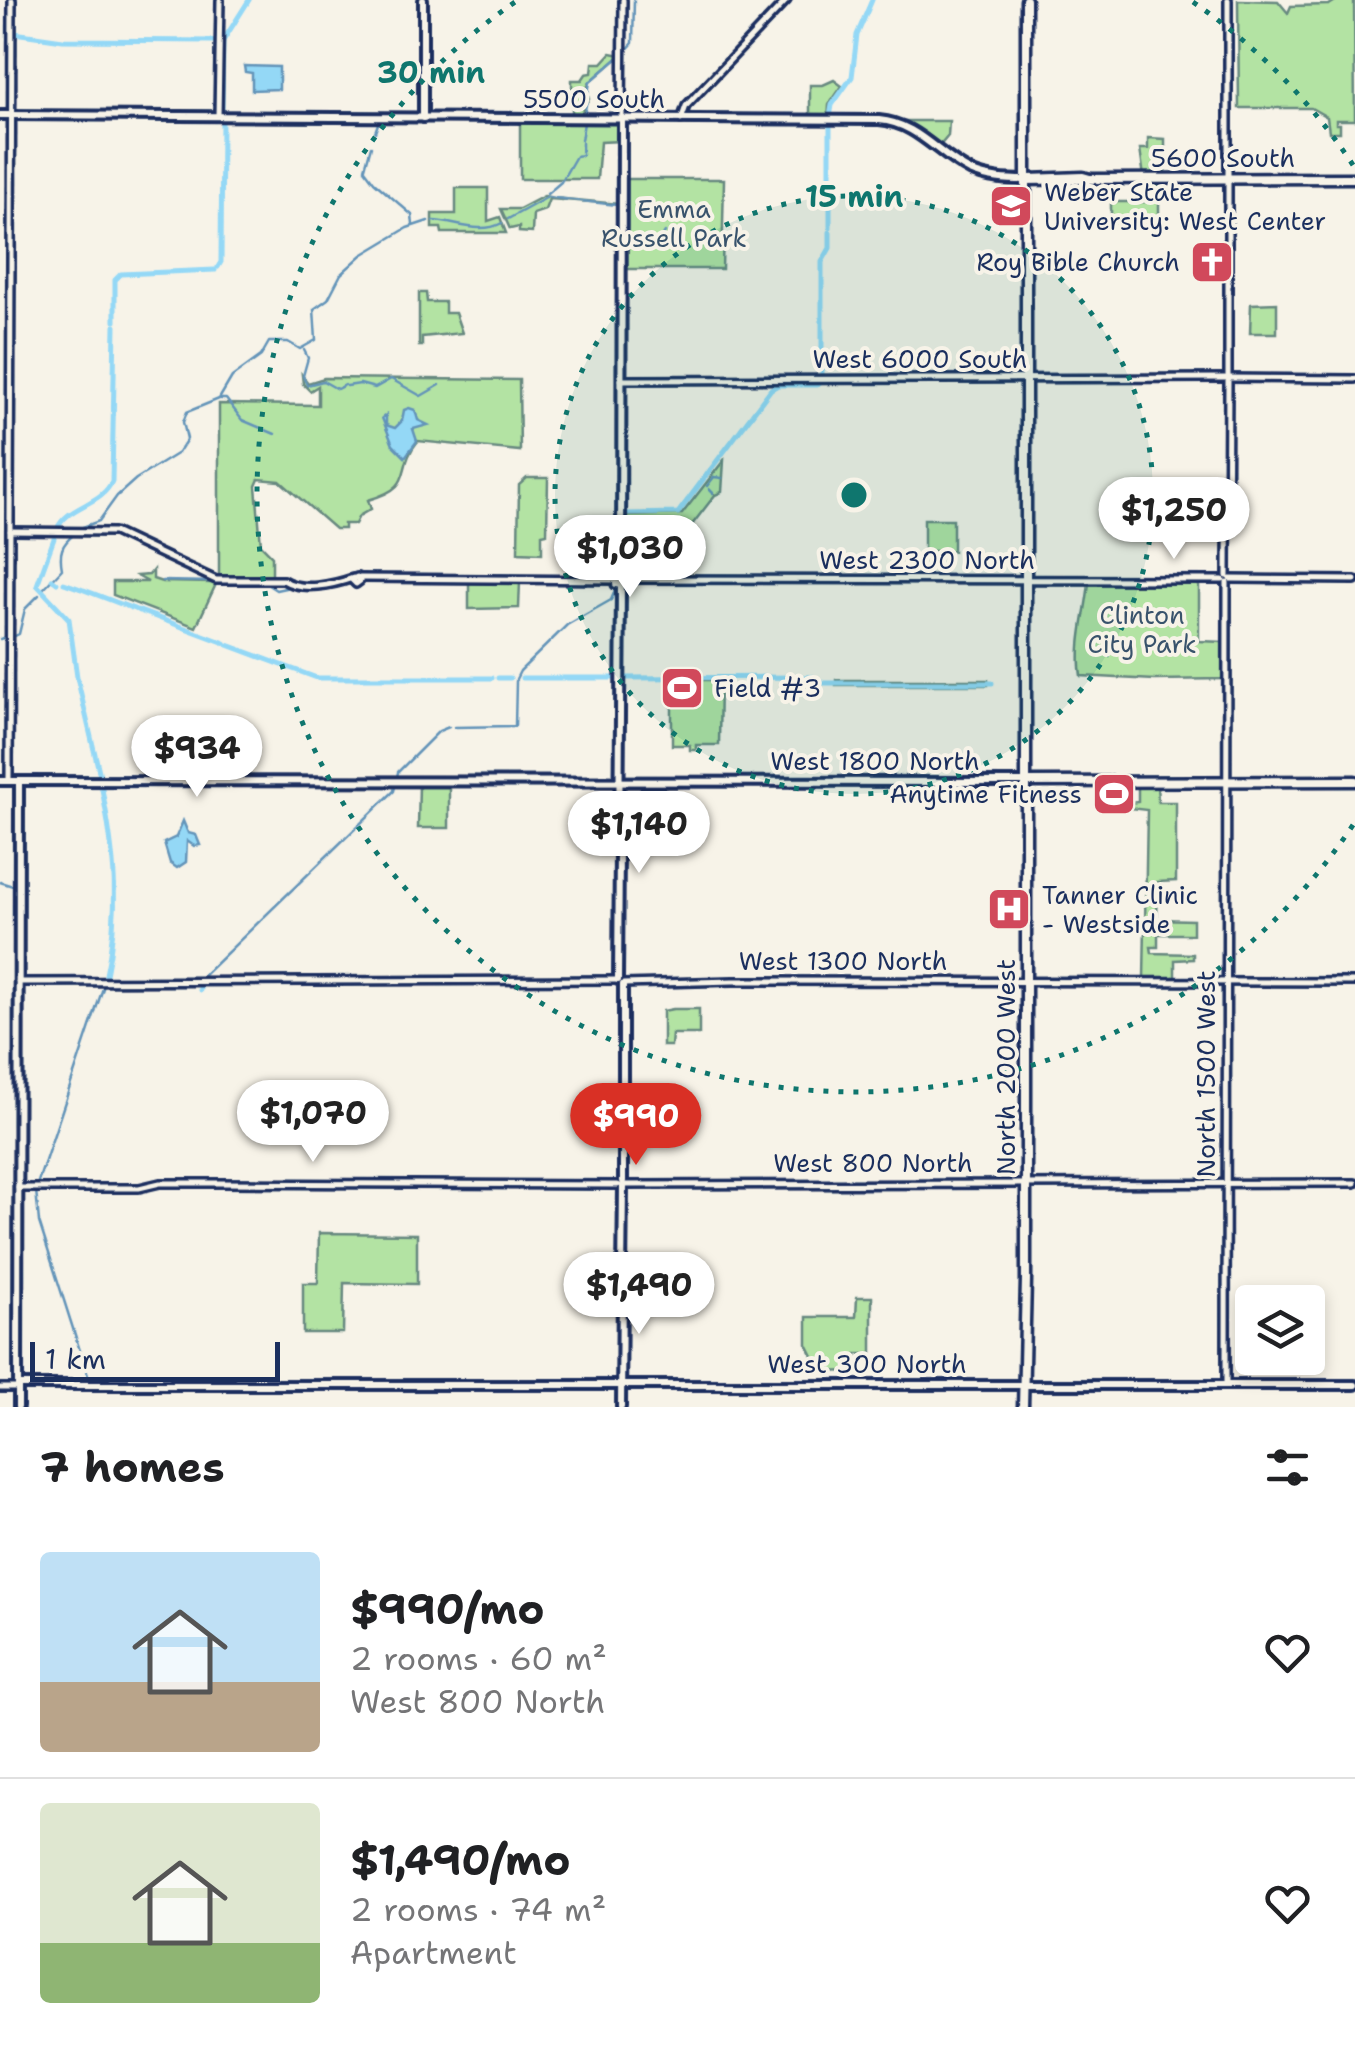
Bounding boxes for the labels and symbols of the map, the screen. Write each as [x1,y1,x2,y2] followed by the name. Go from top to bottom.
[377,52,485,93] text: 30 min
[523,82,665,116] street label: 5500 South
[1151,141,1295,175] street label: 5600 South
[1044,175,1326,238] place label: Weber State University: West Center
[805,176,903,217] text: 15 min
[988,183,1034,229] school or university icon: Weber State University: West Center
[601,192,747,255] park label: Emma Russell Park
[1189,239,1235,285] church icon: Roy Bible Church
[977,245,1180,279] place label: Roy Bible Church
[813,342,1027,376] street label: West 6000 South
[836,477,872,513] centre of rings
[1093,477,1255,562] pin: $1,250
[549,515,711,600] pin: $1,030
[819,543,1035,577] street label: West 2300 North
[1087,598,1197,661] park label: Clinton City Park
[659,665,705,711] sports icon: Field #3
[714,671,821,705] place label: Field #3
[138,715,256,800] pin: $934
[770,744,980,778] street label: West 1800 North
[1091,771,1137,817] sports icon: Anytime Fitness
[889,777,1082,811] place label: Anytime Fitness
[558,791,720,876] pin: $1,140
[1042,878,1198,941] place label: Tanner Clinic - Westside
[986,886,1032,932] hospital icon: Tanner Clinic - Westside
[739,944,947,978] street label: West 1300 North
[989,959,1023,1175] street label: North 2000 West
[1189,970,1223,1178] street label: North 1500 West
[232,1080,394,1165] pin: $1,070
[577,1083,695,1168] pin: $990
[773,1146,973,1180] street label: West 800 North
[558,1252,720,1337] pin: $1,490
[30,1337,280,1382] scale bar
[767,1347,967,1381] street label: West 300 North

